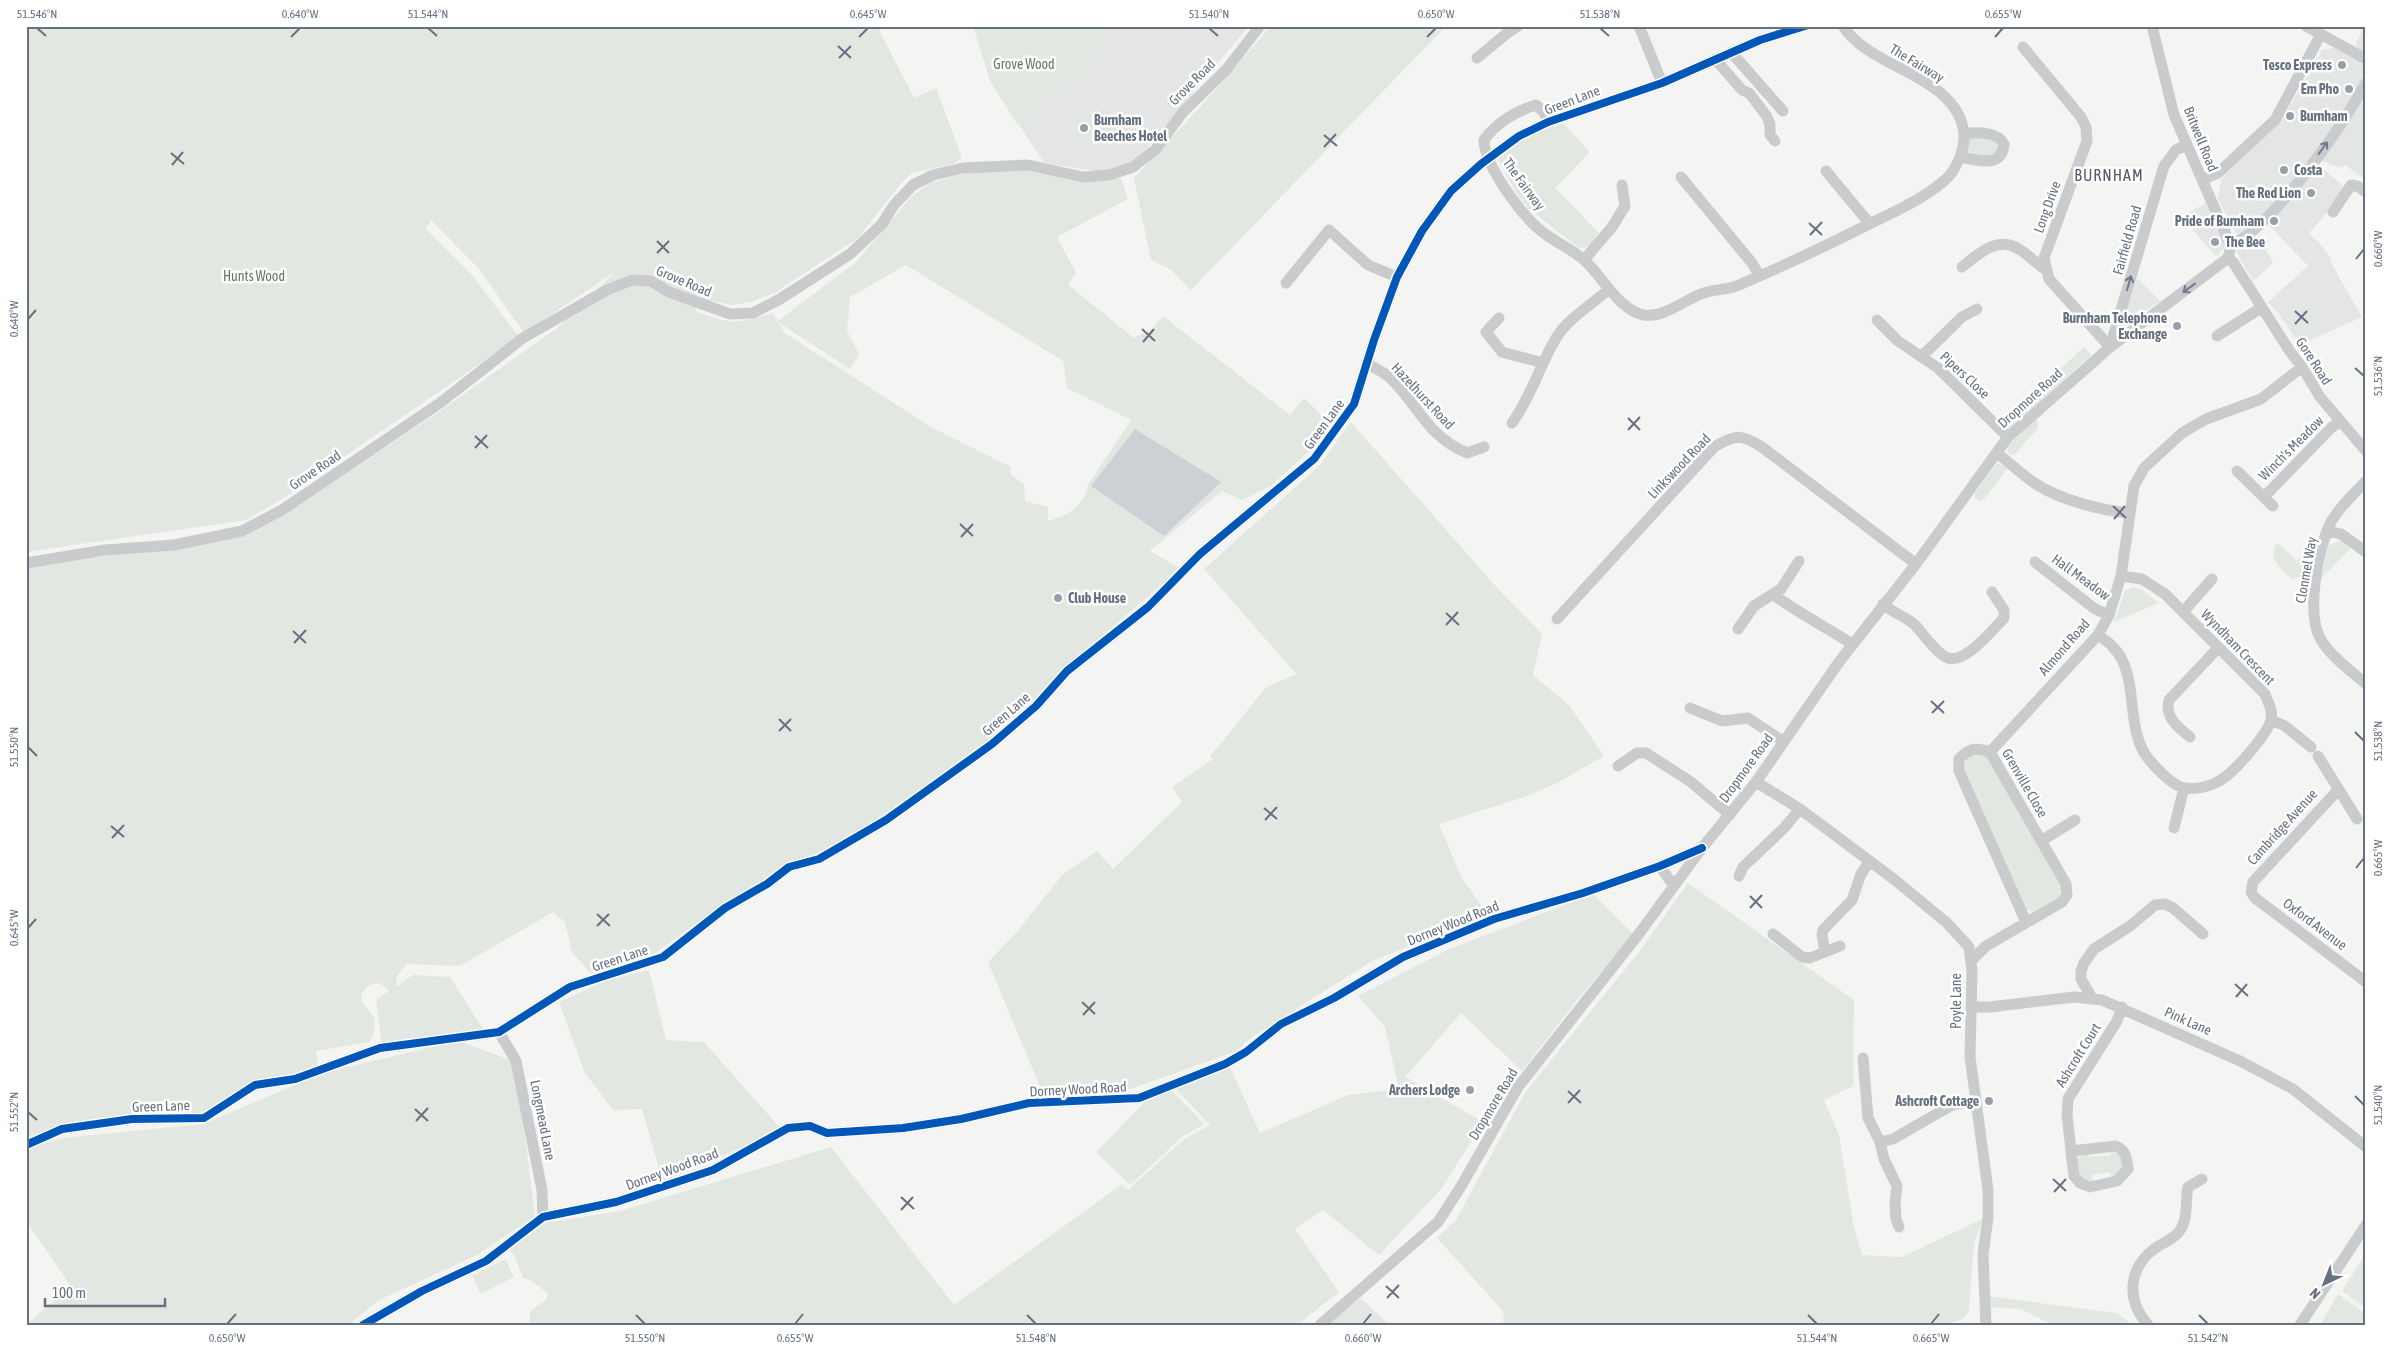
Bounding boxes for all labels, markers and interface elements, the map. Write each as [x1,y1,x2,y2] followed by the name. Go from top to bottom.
[17,7,57,21] text: 51.546°N
[282,7,319,21] text: 0.640°W
[408,7,448,21] text: 51.544°N
[850,7,887,21] text: 0.645°W
[1189,7,1229,21] text: 51.540°N
[1418,7,1455,21] text: 0.650°W
[1580,7,1620,21] text: 51.538°N
[1985,7,2022,21] text: 0.655°W
[1887,41,1947,86] street label: The Fairway
[993,56,1055,72] park label: Grove Wood
[1166,56,1218,108] street label: Grove Road
[2263,57,2332,73] place label: Tesco Express
[2336,59,2348,71] marker: Tesco Express
[2301,81,2339,97] place label: Em Pho
[1542,82,1602,118] street label: Green Lane
[2343,83,2355,95] marker: Em Pho
[2181,104,2221,174] street label: Britwell Road
[2300,108,2348,124] place label: Burnham
[2284,110,2296,122] marker: Burnham
[1094,112,1167,144] place label: Burnham Beeches Hotel
[1078,122,1090,134] marker: Burnham Beeches Hotel
[2318,141,2328,155] one-way arrow
[1500,155,1548,213] street label: The Fairway
[2294,162,2323,178] place label: Costa
[2278,164,2290,176] marker: Costa
[2074,166,2144,184] district label: BURNHAM
[2030,179,2064,235] street label: Long Drive
[2236,185,2301,201] place label: The Red Lion
[2305,187,2317,199] marker: The Red Lion
[2109,203,2145,277] street label: Fairfield Road
[2175,213,2264,229] place label: Pride of Burnham
[2268,215,2280,227] marker: Pride of Burnham
[2371,230,2385,267] text: 0.660°W
[2225,234,2265,250] place label: The Bee
[2209,236,2221,248] marker: The Bee
[654,262,714,300] street label: Grove Road
[223,268,285,284] park label: Hunts Wood
[2125,276,2135,292] one-way arrow
[2182,283,2196,293] one-way arrow
[7,300,21,337] text: 0.640°W
[2063,310,2167,342] place label: Burnham Telephone Exchange
[2171,320,2183,332] marker: Burnham Telephone Exchange
[2293,334,2335,388] street label: Gore Road
[1937,348,1993,402] street label: Pipers Close
[2371,356,2385,396] text: 51.536°N
[1388,359,1458,433] street label: Hazelhurst Road
[1995,365,2065,431] street label: Dropmore Road
[1300,396,1348,452] street label: Green Lane
[2255,412,2327,484] street label: Winch's Meadow
[1644,431,1714,501] street label: Linkswood Road
[286,447,344,493] street label: Grove Road
[2292,535,2320,605] street label: Clonmel Way
[2049,551,2114,604] street label: Hall Meadow
[1068,590,1126,606] place label: Club House
[1052,592,1064,604] marker: Club House
[2198,606,2278,688] street label: Wyndham Crescent
[2035,616,2093,678] street label: Almond Road
[979,689,1033,739] street label: Green Lane
[2371,721,2385,761] text: 51.538°N
[7,727,21,767] text: 51.550°N
[1716,731,1776,805] street label: Dropmore Road
[1999,746,2051,820] street label: Grenville Close
[2244,786,2320,868] street label: Cambridge Avenue
[2371,839,2385,876] text: 0.665°W
[2280,895,2350,953] street label: Oxford Avenue
[1405,897,1501,949] street label: Dorney Wood Road
[7,909,21,946] text: 0.645°W
[590,941,650,975] street label: Green Lane
[1948,973,1964,1029] street label: Poyle Lane
[2162,1004,2214,1038] street label: Pink Lane
[2052,1020,2104,1090] street label: Ashcroft Court
[1465,1065,1521,1143] street label: Dropmore Road
[1029,1078,1127,1100] street label: Dorney Wood Road
[527,1079,559,1161] street label: Longmead Lane
[1388,1082,1460,1098] place label: Archers Lodge
[1464,1084,1476,1096] marker: Archers Lodge
[2371,1085,2385,1125] text: 51.540°N
[7,1092,21,1132] text: 51.552°N
[1894,1093,1979,1109] place label: Ashcroft Cottage
[1983,1095,1995,1107] marker: Ashcroft Cottage
[132,1097,190,1115] street label: Green Lane
[623,1145,721,1193] street label: Dorney Wood Road
[2300,1258,2350,1308] north arrow
[45,1276,165,1308] scale bar
[52,1284,86,1301] text: 100 m
[2307,1285,2324,1302] text: N
[209,1331,246,1345] text: 0.650°W
[625,1331,665,1345] text: 51.550°N
[777,1331,814,1345] text: 0.655°W
[1016,1331,1056,1345] text: 51.548°N
[1345,1331,1382,1345] text: 0.660°W
[1797,1331,1837,1345] text: 51.544°N
[1913,1331,1950,1345] text: 0.665°W
[2188,1331,2228,1345] text: 51.542°N

